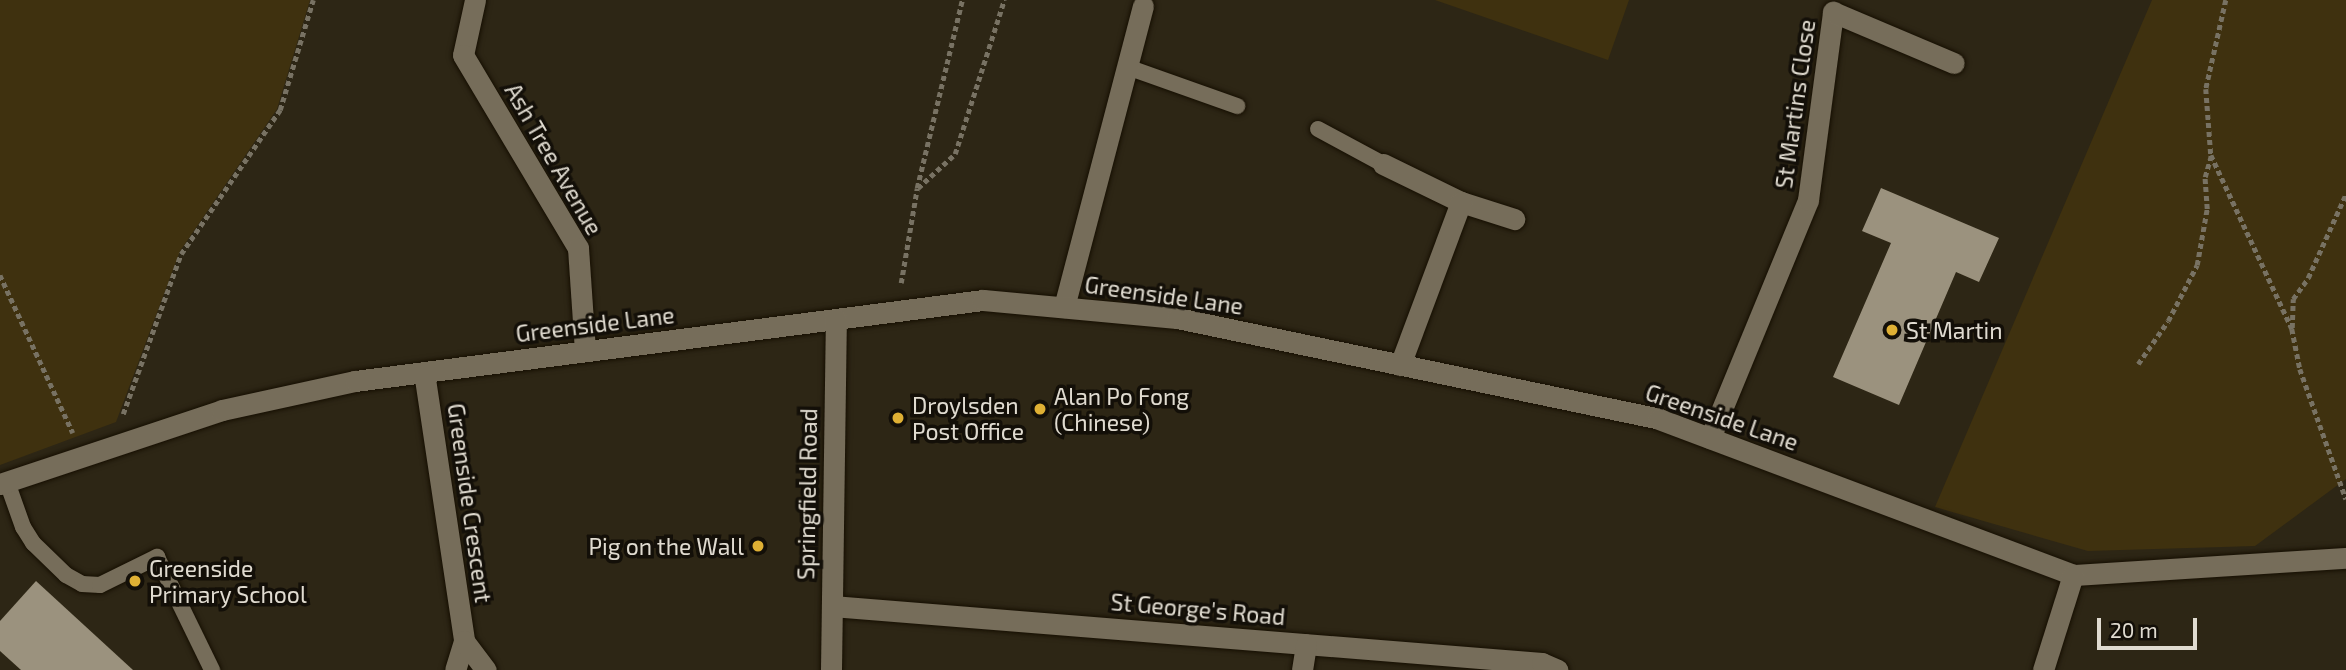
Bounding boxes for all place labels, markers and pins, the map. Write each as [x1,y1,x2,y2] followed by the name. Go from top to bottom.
[1906,316,2003,344] place label: St Martin
[1884,322,1900,338] marker: St Martin
[1054,382,1189,436] place label: Alan Po Fong (Chinese)
[912,391,1024,445] place label: Droylsden Post Office
[1032,401,1048,417] marker: Alan Po Fong (Chinese)
[890,410,906,426] marker: Droylsden Post Office
[588,532,744,560] place label: Pig on the Wall
[750,538,766,554] marker: Pig on the Wall
[149,554,307,608] place label: Greenside Primary School
[127,573,143,589] marker: Greenside Primary School

